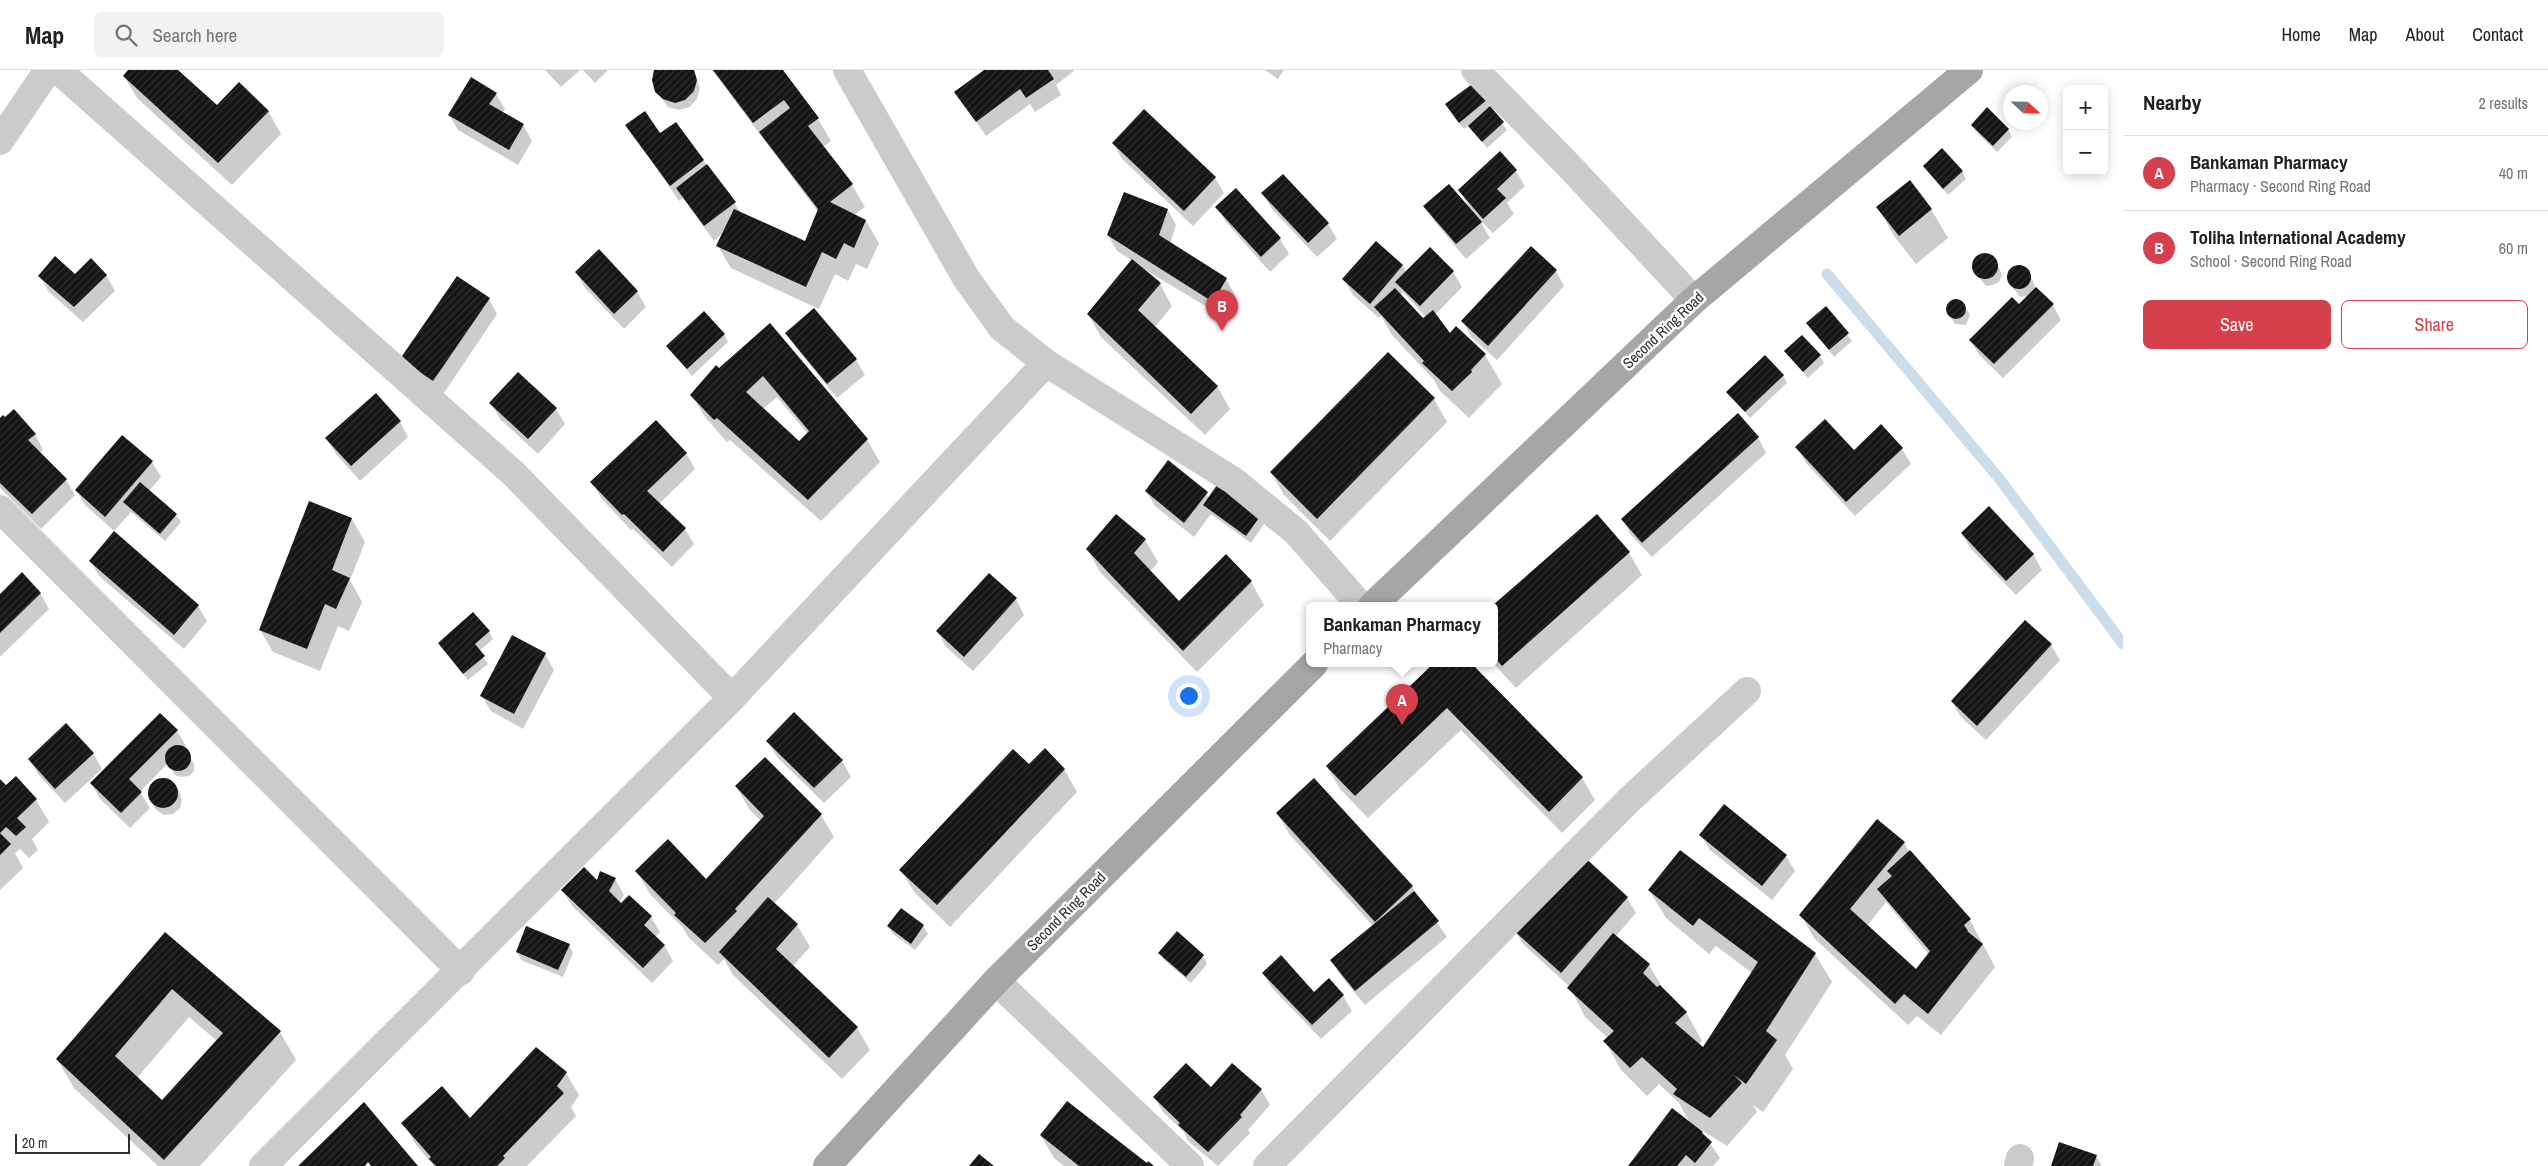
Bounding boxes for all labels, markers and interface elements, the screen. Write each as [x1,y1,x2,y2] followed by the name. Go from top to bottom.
[94,12,444,57] search box
[25,19,64,51] text: Map
[112,21,140,49] icon: search
[152,22,237,48] text: Search here
[2281,22,2321,47] text: Home
[2349,22,2378,47] text: Map
[2406,22,2444,47] text: About
[2472,22,2523,47] text: Contact
[2003,85,2048,130] north arrow
[2063,85,2108,175] map controls
[2063,85,2108,130] button: +
[2143,88,2201,117] text: Nearby
[2478,92,2528,114] text: 2 results
[2063,130,2108,175] button: −
[2190,149,2348,175] text: Bankaman Pharmacy
[2154,162,2164,184] text: A
[2499,162,2528,184] text: 40 m
[2190,175,2371,197] text: Pharmacy · Second Ring Road
[2190,224,2406,250] text: Toliha International Academy
[2154,237,2164,259] text: B
[2499,237,2528,259] text: 60 m
[2190,250,2352,272] text: School · Second Ring Road
[1618,287,1708,373] street label: Second Ring Road
[1206,290,1238,331] pin: B
[2143,300,2331,349] button: Save
[2341,300,2528,349] button: Share
[1306,602,1498,667] popup
[1323,611,1481,637] text: Bankaman Pharmacy
[1323,637,1382,659] text: Pharmacy
[1176,683,1202,709] your location
[1386,684,1418,725] pin: A
[1022,867,1110,955] street label: Second Ring Road
[15,1131,130,1154] scale bar
[22,1134,48,1152] text: 20 m

